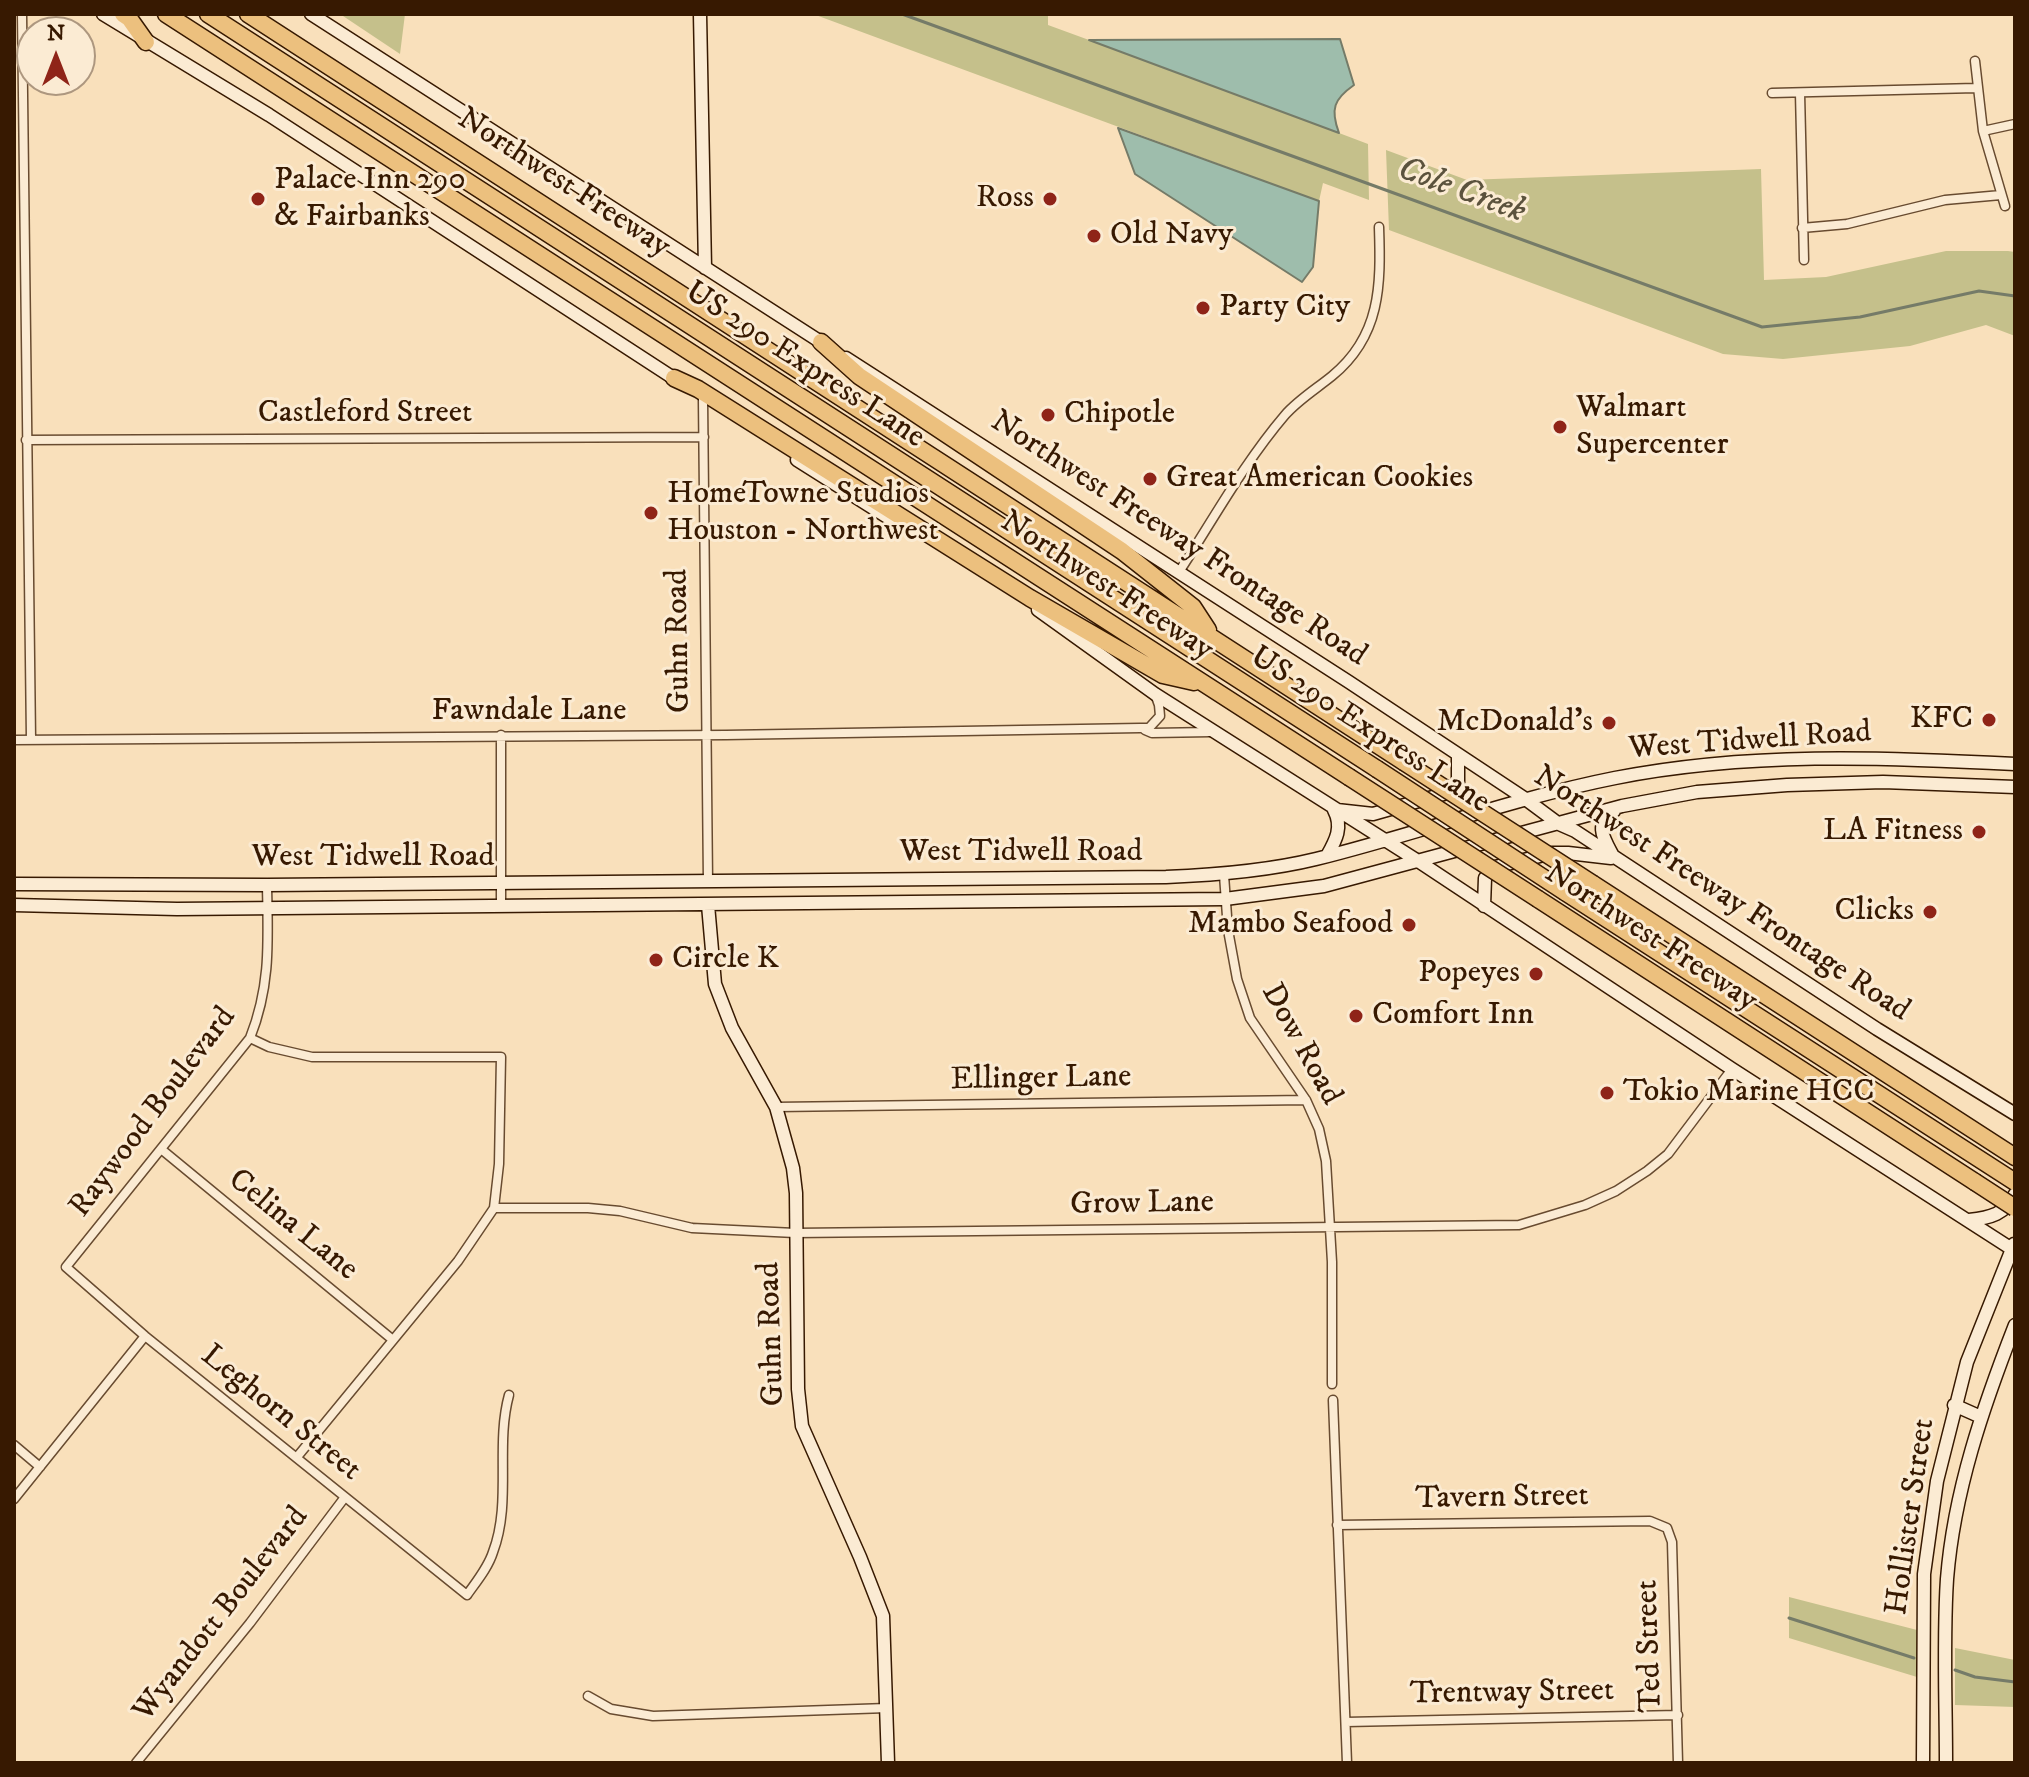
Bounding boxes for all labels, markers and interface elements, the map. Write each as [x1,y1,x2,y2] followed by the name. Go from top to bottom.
[16,16,96,96] north arrow
[47,20,65,47] text: N
[449,101,677,267] street label: Northwest Freeway
[1392,150,1530,234] water label: Cole Creek
[274,162,466,237] place label: Palace Inn 290 & Fairbanks
[976,180,1034,218] place label: Ross
[249,190,267,208] marker: Palace Inn 290 & Fairbanks
[1041,190,1059,208] marker: Ross
[1110,217,1233,255] place label: Old Navy
[1085,227,1103,245] marker: Old Navy
[677,274,931,458] street label: US 290 Express Lane
[1219,289,1350,327] place label: Party City
[1194,299,1212,317] marker: Party City
[1576,390,1728,465] place label: Walmart Supercenter
[258,395,472,433] street label: Castleford Street
[1064,396,1175,434] place label: Chipotle
[982,404,1374,676] street label: Northwest Freeway Frontage Road
[1039,406,1057,424] marker: Chipotle
[1551,418,1569,436] marker: Walmart Supercenter
[1166,460,1473,498] place label: Great American Cookies
[1141,470,1159,488] marker: Great American Cookies
[667,476,939,551] place label: HomeTowne Studios Houston - Northwest
[642,504,660,522] marker: HomeTowne Studios Houston - Northwest
[992,504,1220,670] street label: Northwest Freeway
[660,568,700,714] street label: Guhn Road
[1242,639,1496,823] street label: US 290 Express Lane
[432,693,626,731] street label: Fawndale Lane
[1910,701,1973,739] place label: KFC
[1437,704,1593,742] place label: McDonald's
[1980,711,1998,729] marker: KFC
[1600,714,1618,732] marker: McDonald's
[1627,714,1873,770] street label: West Tidwell Road
[1525,759,1917,1031] street label: Northwest Freeway Frontage Road
[1823,813,1963,851] place label: LA Fitness
[1970,823,1988,841] marker: LA Fitness
[899,834,1143,872] street label: West Tidwell Road
[251,839,495,877] street label: West Tidwell Road
[1536,855,1764,1021] street label: Northwest Freeway
[1835,893,1914,931] place label: Clicks
[1921,903,1939,921] marker: Clicks
[1188,906,1393,944] place label: Mambo Seafood
[1400,916,1418,934] marker: Mambo Seafood
[672,941,779,979] place label: Circle K
[647,951,665,969] marker: Circle K
[1418,955,1520,993] place label: Popeyes
[1527,965,1545,983] marker: Popeyes
[1251,978,1349,1112] street label: Dow Road
[1372,997,1534,1035] place label: Comfort Inn
[62,1000,246,1226] street label: Raywood Boulevard
[1347,1007,1365,1025] marker: Comfort Inn
[950,1059,1132,1101] street label: Ellinger Lane
[1623,1074,1875,1112] place label: Tokio Marine HCC
[1598,1084,1616,1102] marker: Tokio Marine HCC
[219,1162,365,1290] street label: Celina Lane
[1070,1185,1214,1225] street label: Grow Lane
[751,1261,795,1407] street label: Guhn Road
[192,1338,368,1490] street label: Leghorn Street
[1879,1416,1945,1618] street label: Hollister Street
[1415,1478,1589,1520] street label: Tavern Street
[126,1500,318,1730] street label: Wyandott Boulevard
[1629,1579,1673,1713] street label: Ted Street
[1409,1673,1615,1715] street label: Trentway Street

